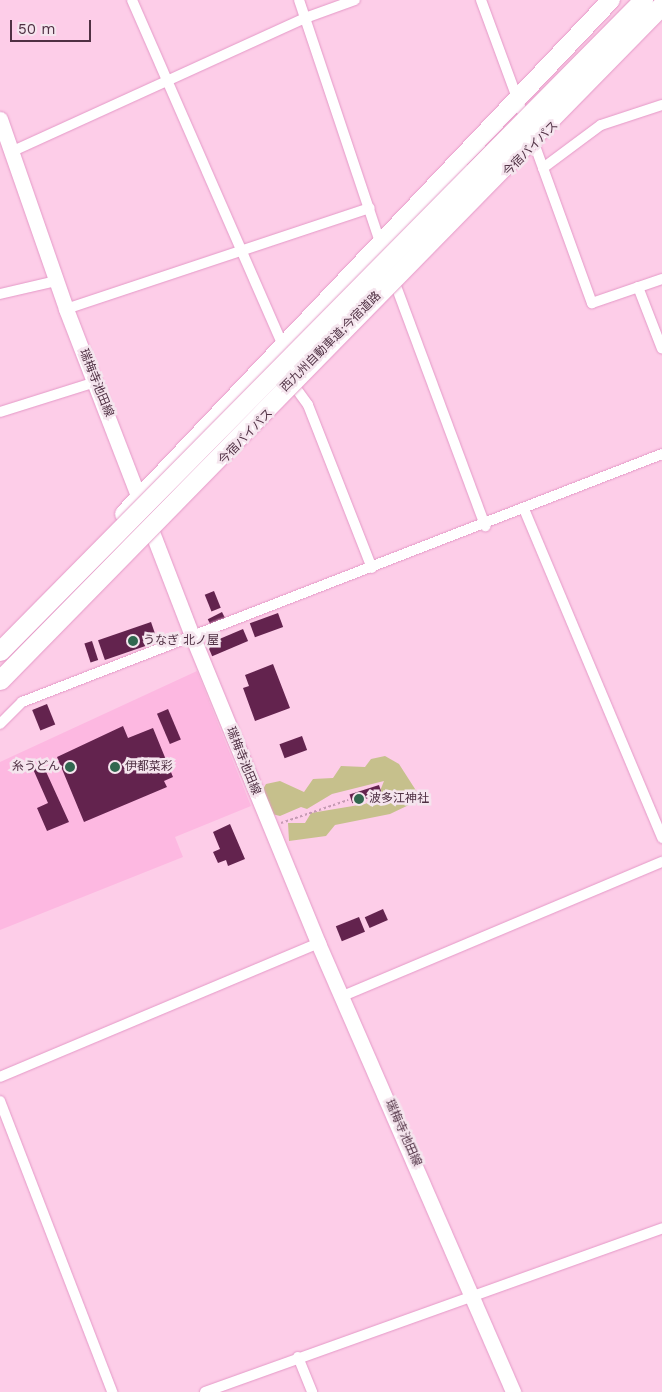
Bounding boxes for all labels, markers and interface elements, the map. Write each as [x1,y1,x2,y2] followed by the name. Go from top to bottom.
[12,10,94,42] scale bar
[18,20,55,38] text: 50 m
[500,118,562,180] street label: 今宿バイパス
[278,289,384,395] street label: 西九州自動車道;今宿道路
[76,347,116,419] street label: 瑞梅寺池田線
[216,406,276,468] street label: 今宿バイパス
[143,634,219,648] place label: うなぎ 北ノ屋
[127,635,139,647] marker: うなぎ 北ノ屋
[223,725,263,797] street label: 瑞梅寺池田線
[12,760,60,774] place label: 糸うどん
[125,760,173,774] place label: 伊都菜彩
[64,761,76,773] marker: 糸うどん
[109,761,121,773] marker: 伊都菜彩
[369,792,429,806] place label: 波多江神社
[353,793,365,805] marker: 波多江神社
[382,1097,424,1169] street label: 瑞梅寺池田線

